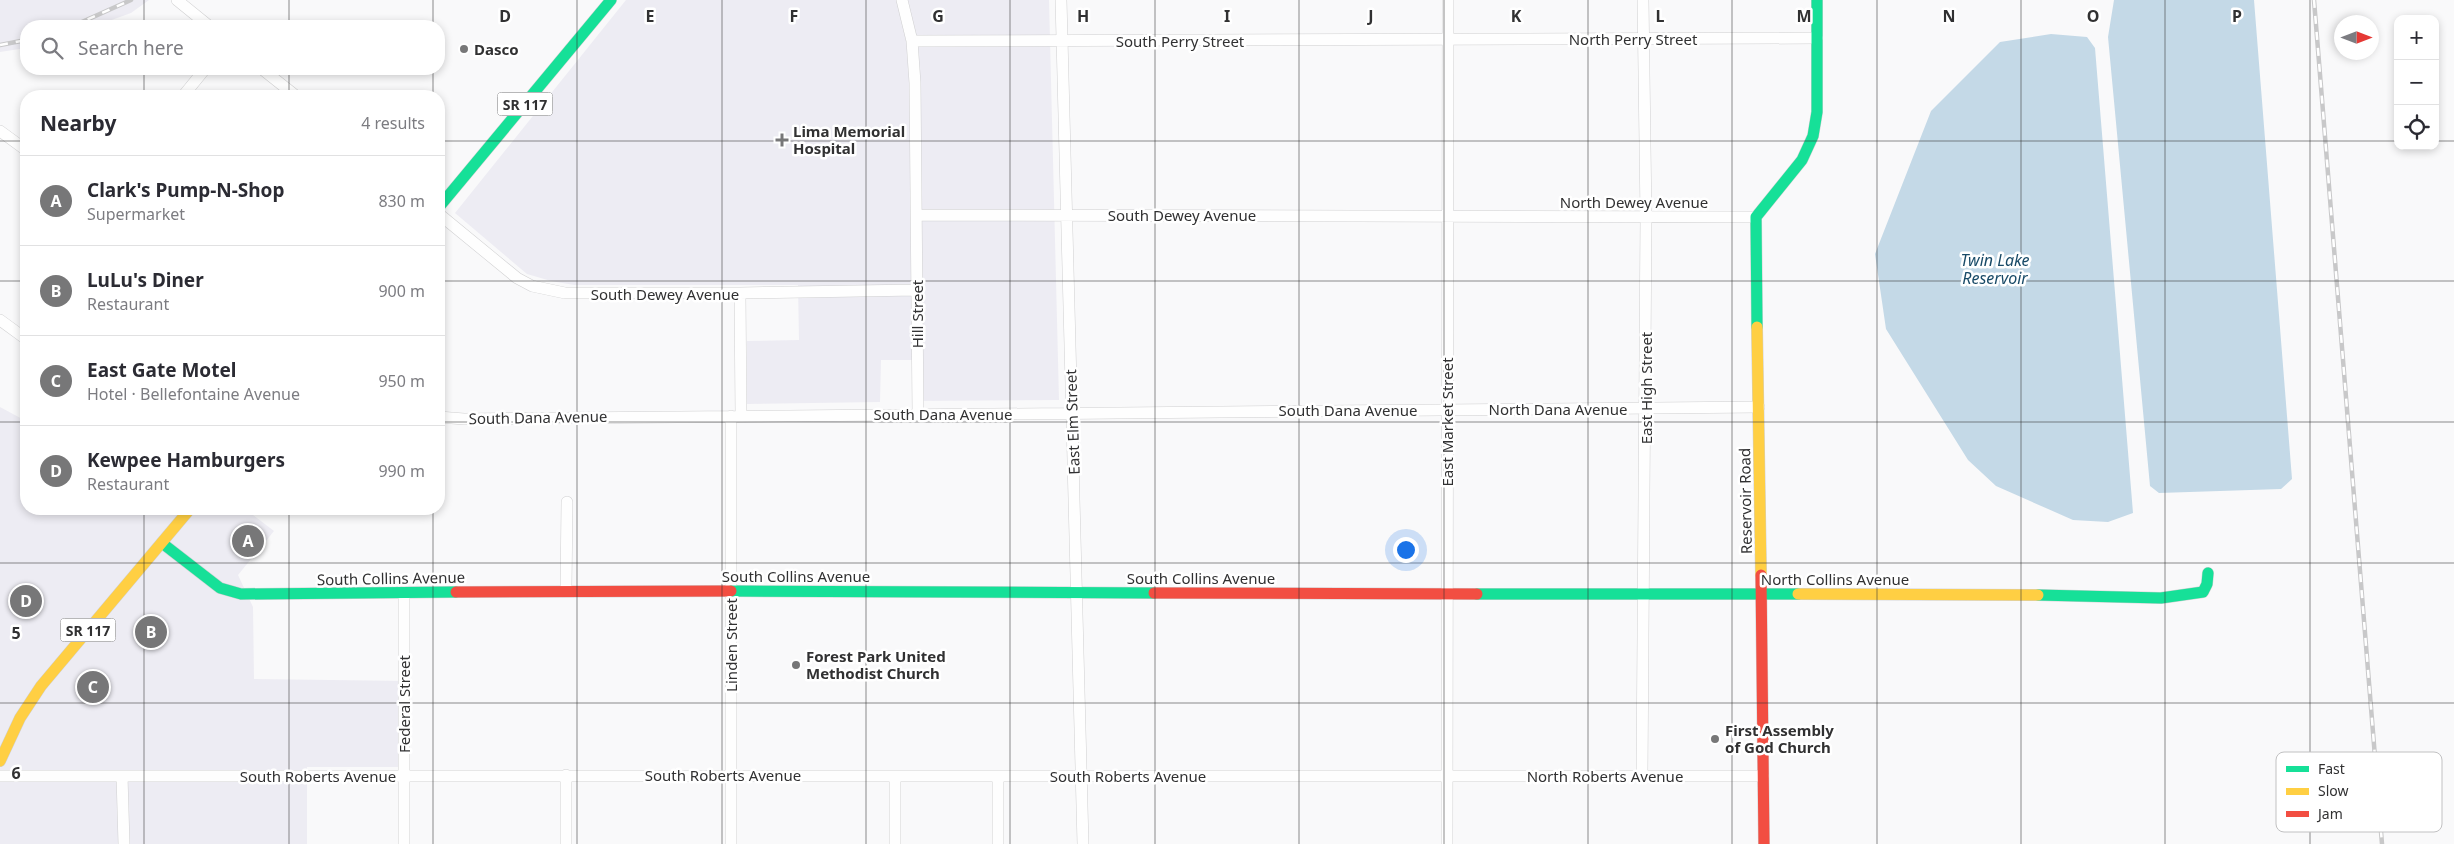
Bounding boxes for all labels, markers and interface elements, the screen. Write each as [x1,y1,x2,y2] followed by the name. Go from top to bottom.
[499,5,511,27] text: D
[646,5,655,27] text: E
[790,5,798,27] text: F
[932,5,944,27] text: G
[1077,5,1089,27] text: H
[1224,5,1230,27] text: I
[1366,5,1374,27] text: J
[1511,5,1522,27] text: K
[1656,5,1665,27] text: L
[1796,5,1812,27] text: M
[1942,5,1956,27] text: N
[2087,5,2099,27] text: O
[2232,5,2242,27] text: P
[2334,15,2379,60] north arrow
[2394,15,2439,150] map controls
[2394,15,2439,60] button: +
[20,20,445,75] search box
[1569,29,1698,49] street label: North Perry Street
[1116,31,1245,51] street label: South Perry Street
[38,34,66,62] icon: search
[78,35,184,61] text: Search here
[474,39,519,59] place label: Dasco
[458,43,470,55] marker: Dasco
[2394,60,2439,105] button: −
[498,92,552,116] road number: SR 117
[2394,105,2439,150] button: locate
[40,109,116,137] text: Nearby
[361,112,425,134] text: 4 results
[793,121,905,158] place label: Lima Memorial Hospital
[775,133,789,147] marker: Lima Memorial Hospital
[87,177,284,203] text: Clark's Pump-N-Shop
[50,190,62,212] text: A
[378,190,425,212] text: 830 m
[1560,192,1708,212] street label: North Dewey Avenue
[87,203,185,225] text: Supermarket
[1108,205,1256,225] street label: South Dewey Avenue
[1960,249,2030,289] water label: Twin Lake Reservoir
[87,267,204,293] text: LuLu's Diner
[907,279,927,348] street label: Hill Street
[51,280,61,302] text: B
[378,280,425,302] text: 900 m
[591,284,739,304] street label: South Dewey Avenue
[87,293,169,315] text: Restaurant
[1636,331,1656,444] street label: East High Street
[87,357,236,383] text: East Gate Motel
[1437,357,1457,487] street label: East Market Street
[1060,368,1084,475] street label: East Elm Street
[51,370,61,392] text: C
[378,370,425,392] text: 950 m
[87,383,300,405] text: Hotel · Bellefontaine Avenue
[1489,399,1627,419] street label: North Dana Avenue
[1279,400,1417,420] street label: South Dana Avenue
[874,404,1012,424] street label: South Dana Avenue
[468,406,608,428] street label: South Dana Avenue
[87,447,285,473] text: Kewpee Hamburgers
[1734,448,1756,554] street label: Reservoir Road
[50,460,62,482] text: D
[378,460,425,482] text: 990 m
[87,473,169,495] text: Restaurant
[232,522,264,560] pin: A
[1393,537,1419,563] your location
[722,566,870,586] street label: South Collins Avenue
[317,567,465,589] street label: South Collins Avenue
[1127,568,1275,588] street label: South Collins Avenue
[1761,569,1909,589] street label: North Collins Avenue
[10,582,42,620] pin: D
[721,598,741,692] street label: Linden Street
[135,613,167,651] pin: B
[61,618,116,642] road number: SR 117
[11,622,21,644] text: 5
[806,646,946,683] place label: Forest Park United Methodist Church
[394,654,414,753] street label: Federal Street
[790,659,802,671] marker: Forest Park United Methodist Church
[77,668,109,706] pin: C
[1725,720,1834,757] place label: First Assembly of God Church
[1709,733,1721,745] marker: First Assembly of God Church
[2276,752,2442,832] legend
[2318,759,2345,778] text: Fast
[11,762,21,784] text: 6
[645,765,801,785] street label: South Roberts Avenue
[240,766,396,786] street label: South Roberts Avenue
[1050,766,1206,786] street label: South Roberts Avenue
[1527,766,1683,786] street label: North Roberts Avenue
[2318,781,2349,800] text: Slow
[2316,804,2343,823] text: Jam

